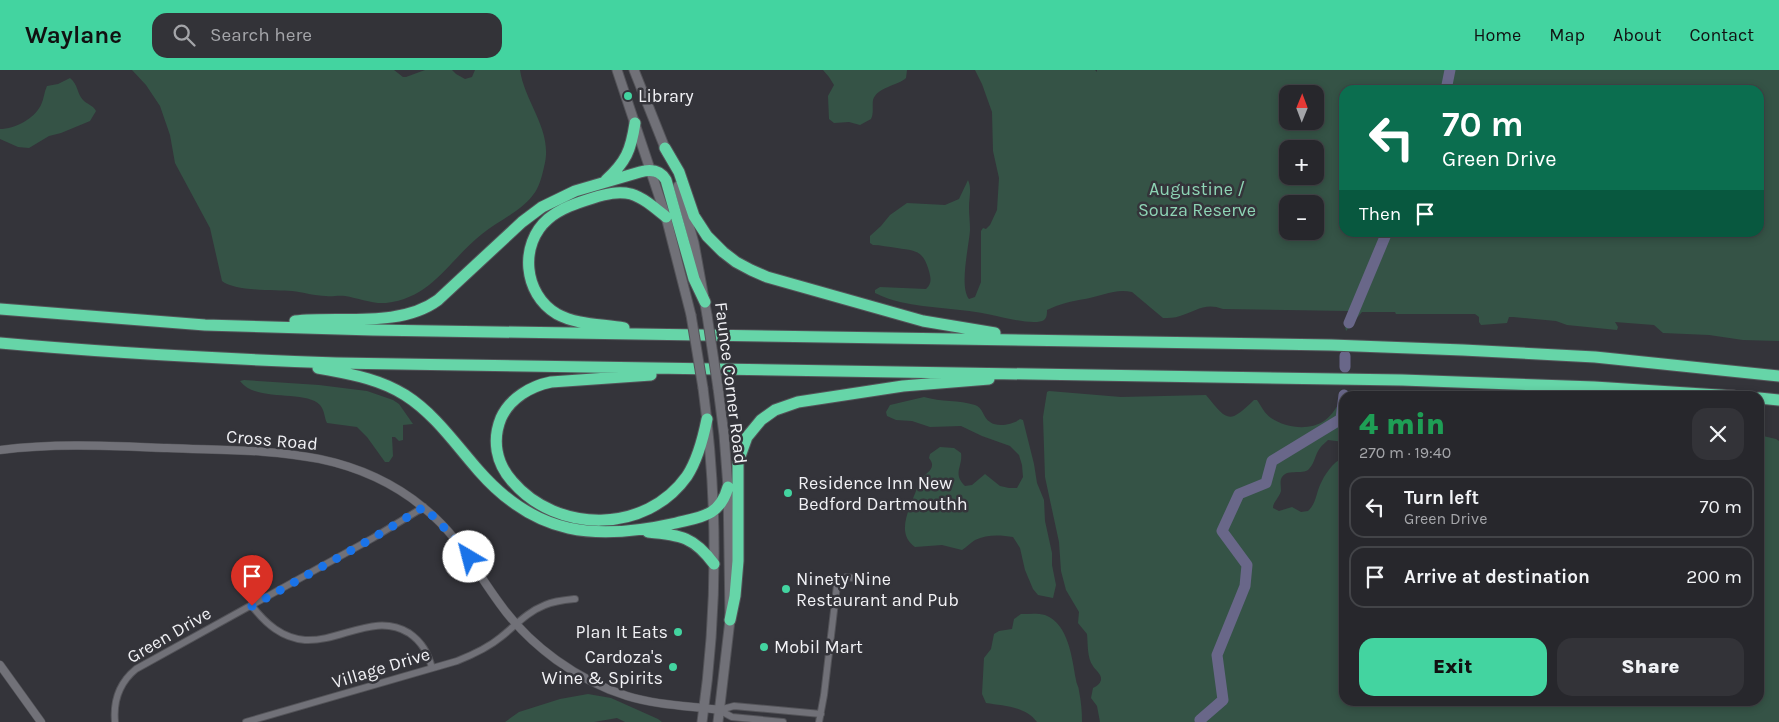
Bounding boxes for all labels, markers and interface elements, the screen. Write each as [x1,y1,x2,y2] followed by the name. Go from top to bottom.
[152,13,502,58] search box
[25,21,122,49] text: Waylane
[170,21,198,49] icon: search
[210,24,312,46] text: Search here
[1473,24,1521,46] text: Home
[1549,24,1585,46] text: Map
[1613,24,1662,46] text: About
[1690,24,1754,46] text: Contact
[638,85,694,107] place label: Library
[1279,85,1324,130] north arrow
[1279,85,1324,240] map controls
[622,90,634,102] marker: Library
[1442,104,1524,145] text: 70 m
[1359,105,1424,170] icon: left
[1279,140,1324,185] button: +
[1442,146,1557,172] text: Green Drive
[1138,178,1256,221] park label: Augustine / Souza Reserve
[1279,195,1324,240] button: −
[1411,200,1439,228] icon: arrive
[1359,203,1401,225] text: Then
[710,301,752,465] street label: Faunce Corner Road
[1359,406,1445,442] text: 4 min
[1692,408,1744,460] button: close
[225,425,319,455] street label: Cross Road
[1359,443,1451,462] text: 270 m · 19:40
[798,472,968,515] place label: Residence Inn New Bedford Dartmouthh
[782,487,794,499] marker: Residence Inn New Bedford Dartmouthh
[1404,487,1479,509] text: Turn left
[1361,493,1389,521] icon: left
[1700,496,1742,518] text: 70 m
[1404,509,1487,528] text: Green Drive
[442,530,494,582] position arrow
[231,555,273,606] pin
[238,562,266,590] icon: arrive
[1361,563,1389,591] icon: arrive
[1404,566,1590,588] text: Arrive at destination
[1686,566,1742,588] text: 200 m
[796,568,959,611] place label: Ninety Nine Restaurant and Pub
[780,583,792,595] marker: Ninety Nine Restaurant and Pub
[123,602,215,668] street label: Green Drive
[576,621,668,643] place label: Plan It Eats
[672,626,684,638] marker: Plan It Eats
[774,636,863,658] place label: Mobil Mart
[1359,638,1547,696] button: Exit
[1557,638,1744,696] button: Share
[758,641,770,653] marker: Mobil Mart
[329,643,433,693] street label: Village Drive
[542,646,663,689] place label: Cardoza's Wine & Spirits
[667,661,679,673] marker: Cardoza's Wine & Spirits

